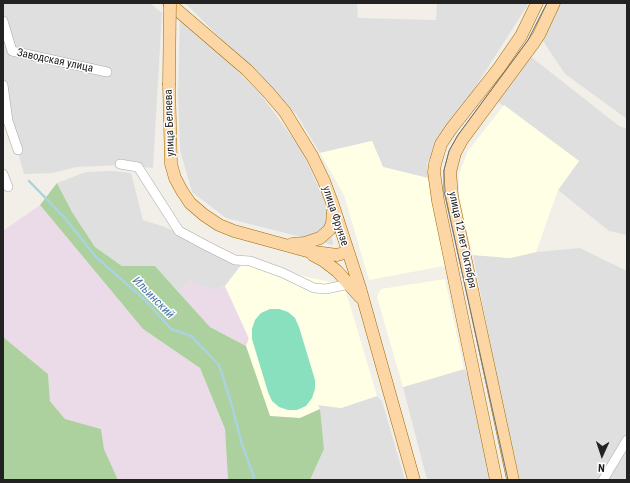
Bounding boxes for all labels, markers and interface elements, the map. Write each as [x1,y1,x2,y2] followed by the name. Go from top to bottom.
[16,46,94,76] street label: Заводская улица
[162,89,178,157] street label: улица Беляева
[319,184,351,248] street label: улица Фрунзе
[445,191,479,289] street label: улица 12 лет Октября
[129,274,177,322] water label: Ильинский
[582,435,622,475] north arrow
[598,461,605,474] text: N

